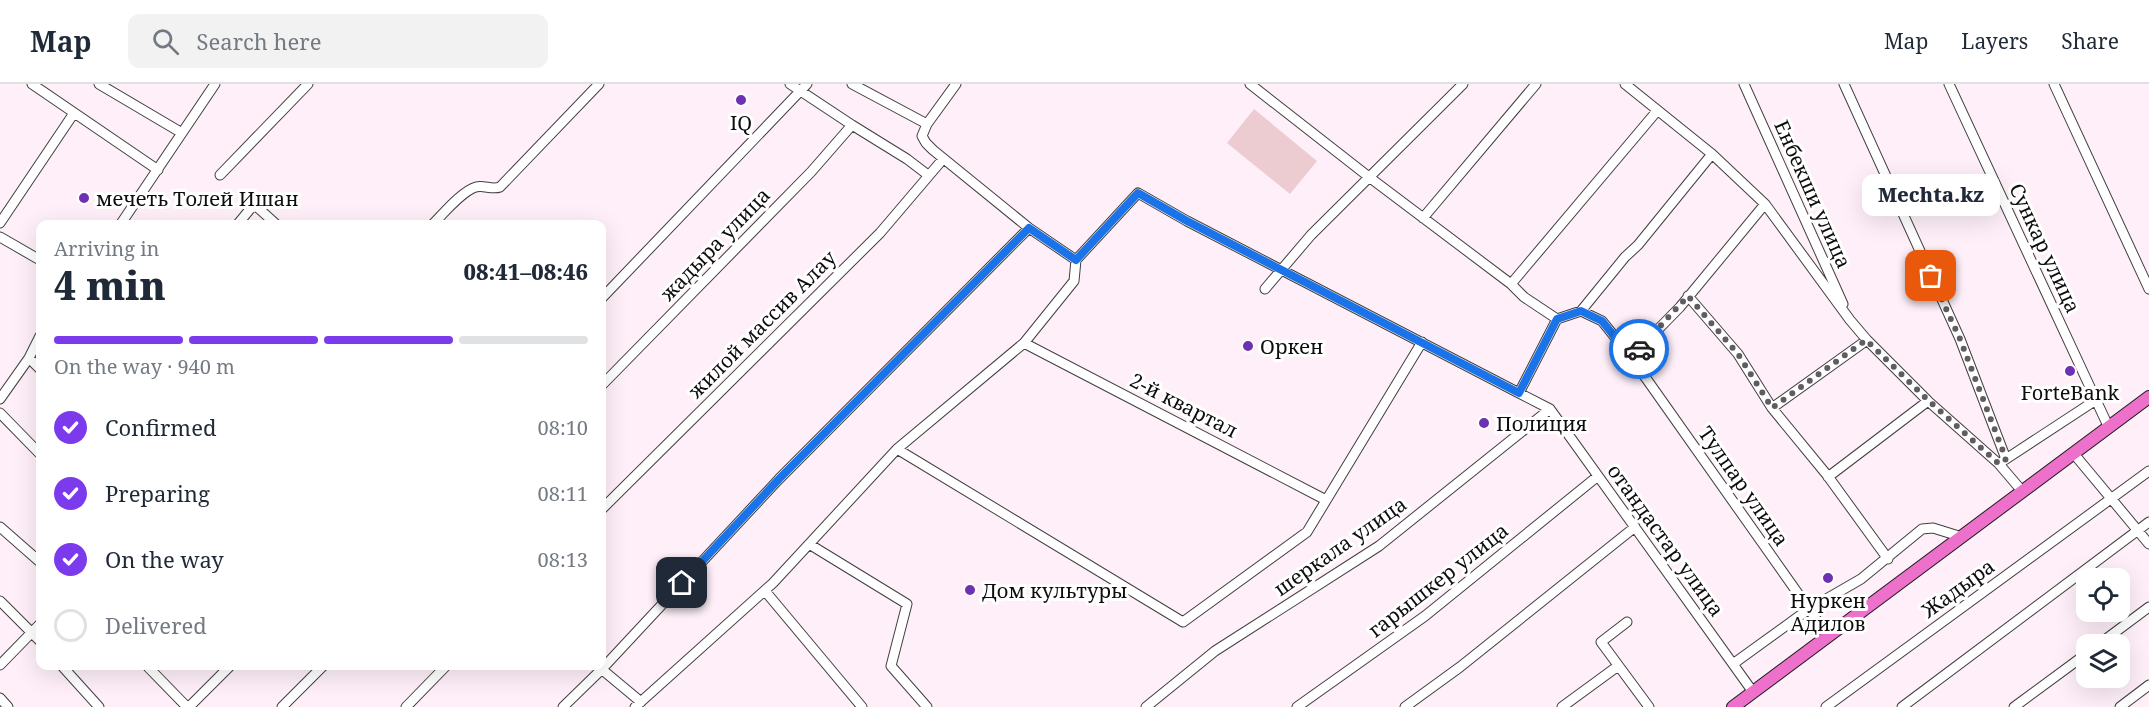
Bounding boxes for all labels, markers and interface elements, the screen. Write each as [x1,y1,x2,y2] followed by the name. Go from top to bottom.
[128,14,548,68] search box
[30,22,92,60] text: Map
[149,25,182,58] icon: search
[197,26,321,56] text: Search here
[1884,27,1928,55] text: Map
[1961,27,2028,55] text: Layers
[2061,27,2119,55] text: Share
[734,93,748,107] marker: IQ
[730,109,752,136] place label: IQ
[1768,116,1858,272] street label: Енбекши улица
[1862,174,2000,216] callout: Mechta.kz
[2003,179,2087,317] street label: Сункар улица
[1878,181,1984,208] text: Mechta.kz
[654,182,776,306] street label: жадыра улица
[96,185,299,212] place label: мечеть Толей Ишан
[77,191,91,205] marker: мечеть Толей Ишан
[54,235,159,262] text: Arriving in
[682,244,842,404] street label: жилой массив Алау
[1905,250,1956,301] pin
[464,256,588,286] text: 08:41–08:46
[54,258,166,311] text: 4 min
[1914,259,1947,292] icon: bag
[1609,319,1669,379] courier
[1260,333,1323,360] place label: Оркен
[1623,333,1656,366] icon: car
[1241,339,1255,353] marker: Оркен
[54,353,235,380] text: On the way · 940 m
[2063,364,2077,378] marker: ForteBank
[1126,366,1242,444] street label: 2-й квартал
[2021,379,2120,406] place label: ForteBank
[1496,410,1587,437] place label: Полиция
[54,411,87,444] icon: check
[105,412,216,442] text: Confirmed
[538,414,588,441] text: 08:10
[1477,416,1491,430] marker: Полиция
[1693,421,1795,551] street label: Тулпар улица
[1602,458,1730,622] street label: отандастар улица
[54,477,87,510] icon: check
[105,478,210,508] text: Preparing
[538,480,588,507] text: 08:11
[1268,490,1412,602] street label: шеркала улица
[1362,517,1514,643] street label: гарышкер улица
[54,543,87,576] icon: check
[105,544,224,574] text: On the way
[538,546,588,573] text: 08:13
[1915,552,2000,624] street label: Жадыра
[656,557,707,608] pin
[665,566,698,599] icon: home
[2076,568,2130,688] map controls
[2076,568,2130,622] button: locate
[1821,571,1835,585] marker: Нуркен Адилов
[982,577,1127,604] place label: Дом культуры
[963,583,977,597] marker: Дом культуры
[1790,587,1866,637] place label: Нуркен Адилов
[105,610,207,640] text: Delivered
[2076,634,2130,688] button: layers

